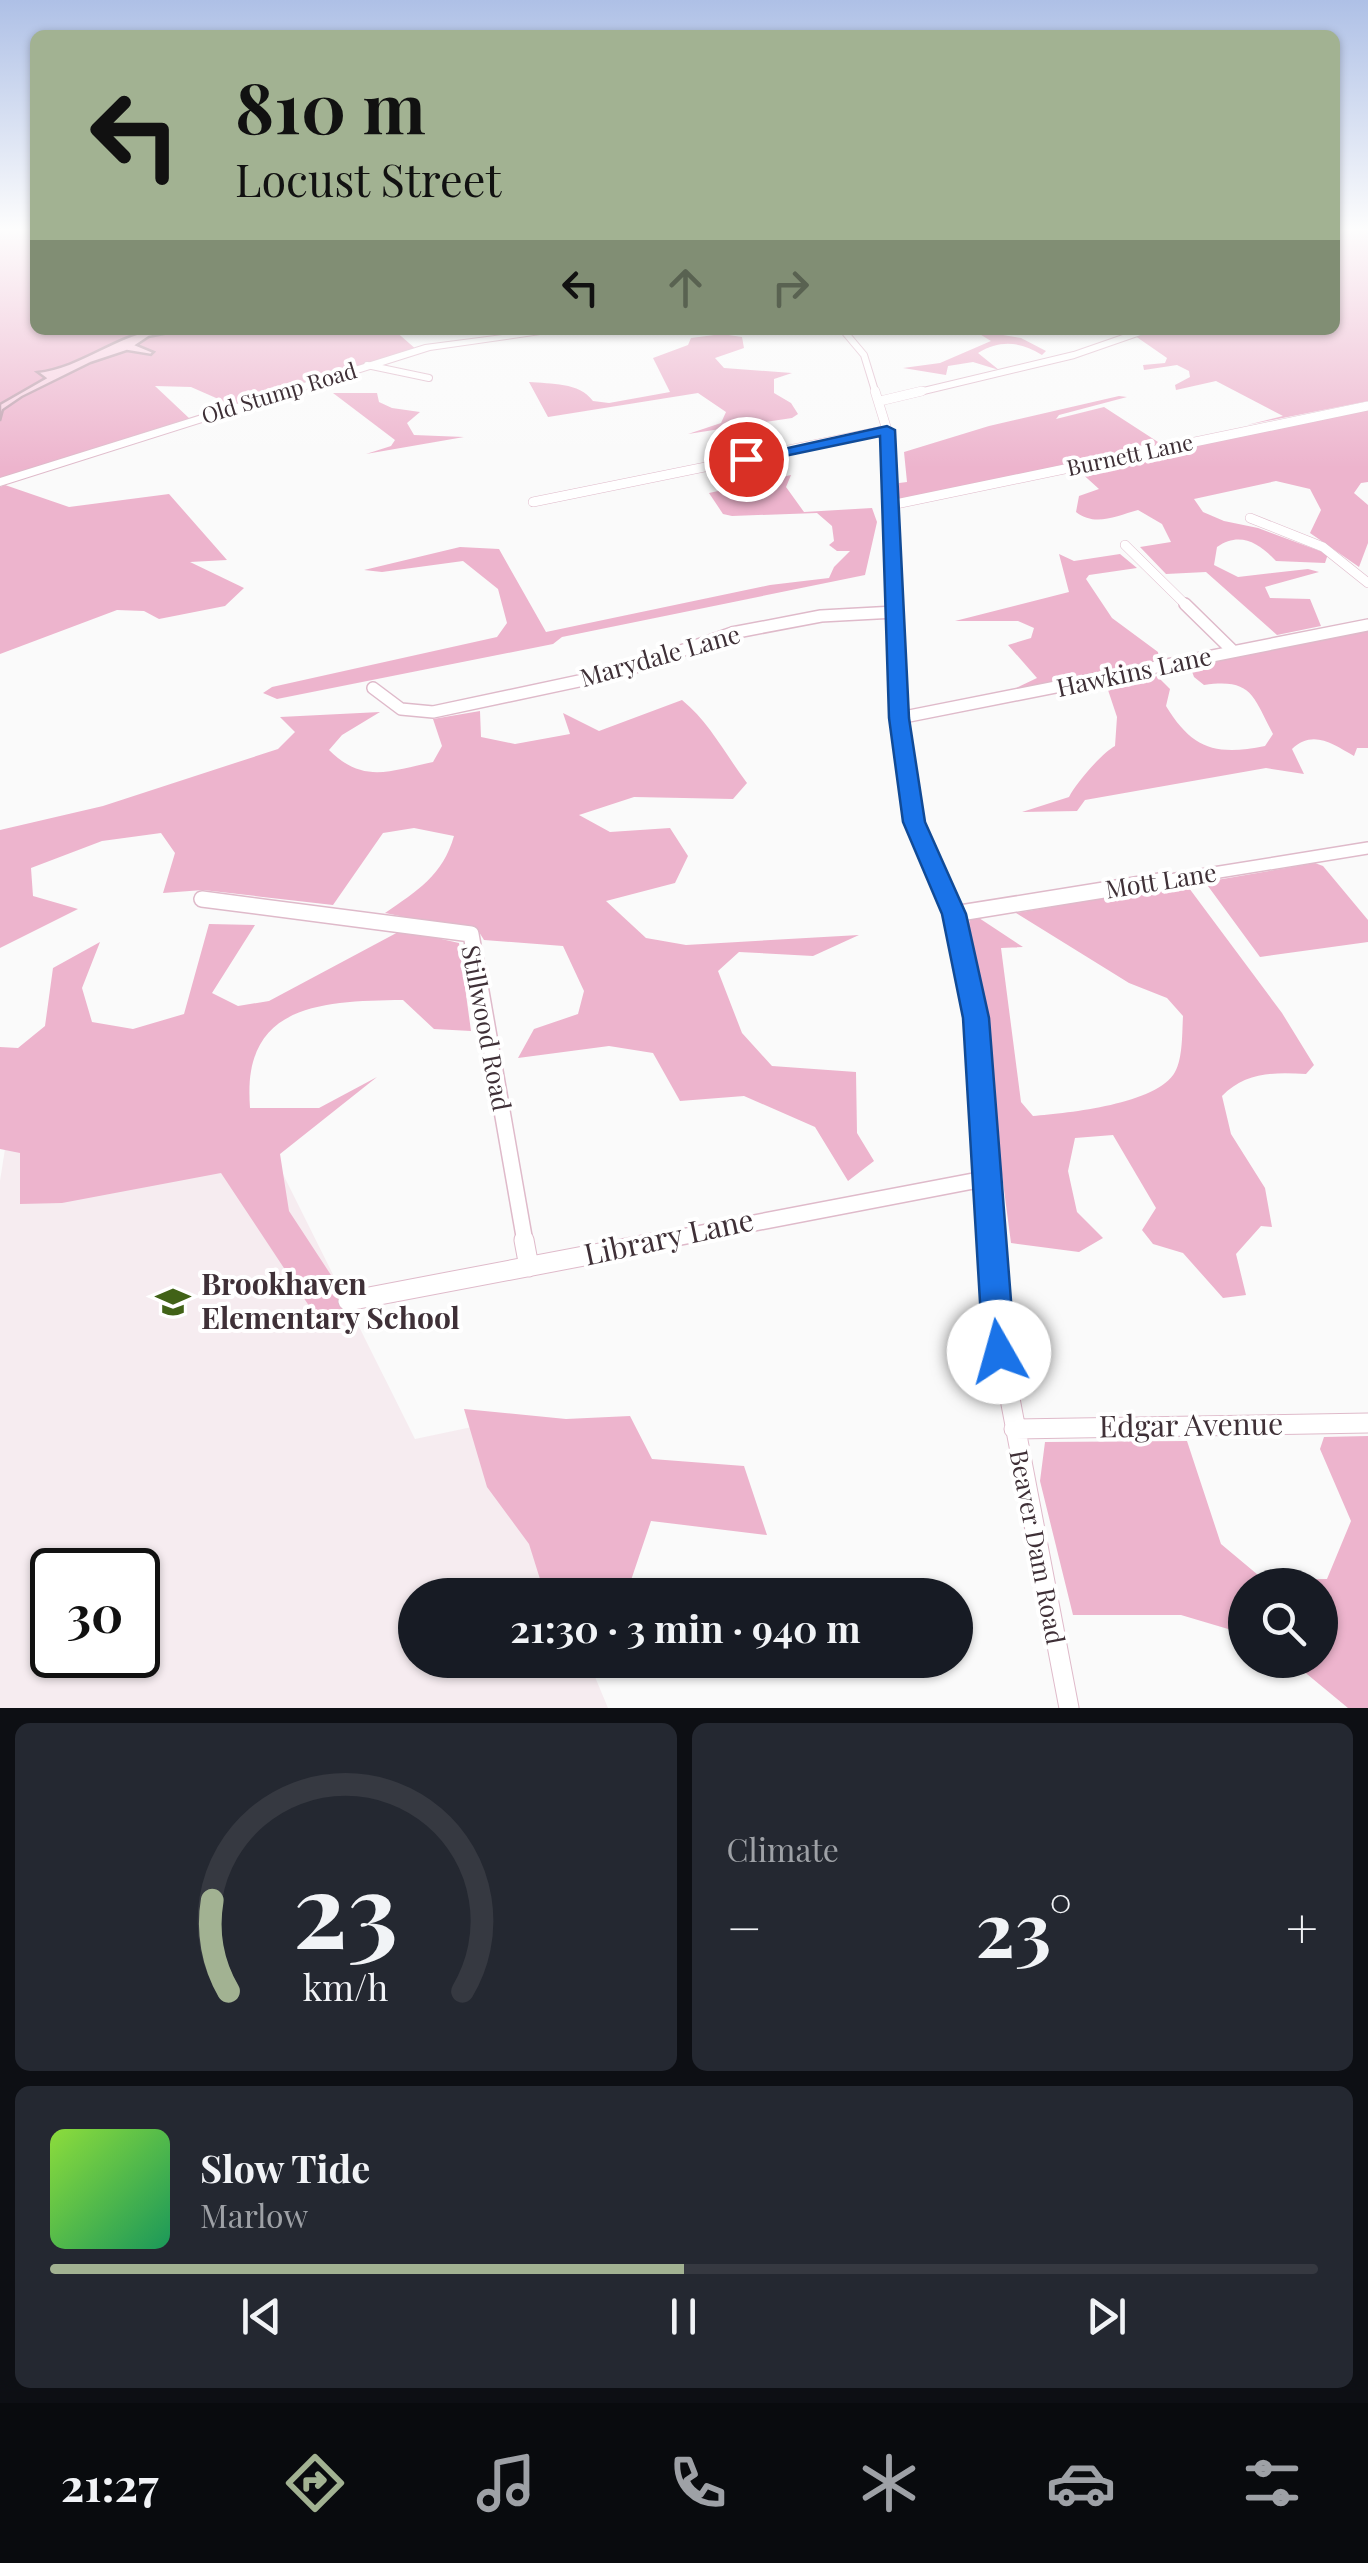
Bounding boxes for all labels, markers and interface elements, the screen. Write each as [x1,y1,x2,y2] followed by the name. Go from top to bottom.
[235,58,426,152] text: 810 m
[70,70,200,200] icon: left
[235,148,501,208] text: Locust Street
[553,260,608,315] icon: left
[658,260,713,315] icon: ahead
[763,260,818,315] icon: right
[197,354,360,430] street label: Old Stump Road
[704,417,789,502] pin
[1064,426,1196,482] street label: Burnett Lane
[719,432,774,487] icon: arrive
[576,616,743,693] street label: Marydale Lane
[1053,638,1214,703] street label: Hawkins Lane
[1103,854,1219,905] street label: Mott Lane
[455,942,520,1113] street label: Stillwood Road
[580,1199,757,1274] street label: Library Lane
[201,1263,460,1337] place label: Brookhaven Elementary School
[154,1283,192,1321] school or university icon: Brookhaven Elementary School
[947,1300,1051,1404] position arrow
[1098,1402,1283,1446] street label: Edgar Avenue
[1003,1447,1074,1647] street label: Beaver Dam Road
[30,1548,160,1678] speed limit sign: 30
[1228,1568,1338,1678] map controls
[1228,1568,1338,1678] button: search
[510,1602,861,1653] text: 21:30 · 3 min · 940 m
[727,1827,839,1870] text: Climate
[293,1836,398,1975] text: 23
[975,1876,1072,1976] text: 23°
[727,1889,762,1963] text: −
[1286,1889,1318,1963] text: +
[303,1962,389,2010] text: km/h
[200,2142,370,2193] text: Slow Tide
[200,2193,308,2236] text: Marlow
[234,2289,289,2344] icon: previous
[656,2289,711,2344] icon: pause
[1079,2289,1134,2344] icon: next
[280,2448,350,2518] icon: directions
[471,2448,541,2518] icon: music
[663,2448,733,2518] icon: phone
[854,2448,924,2518] icon: climate
[1046,2448,1116,2518] icon: car
[1237,2448,1307,2518] icon: filters
[61,2453,159,2513] text: 21:27

